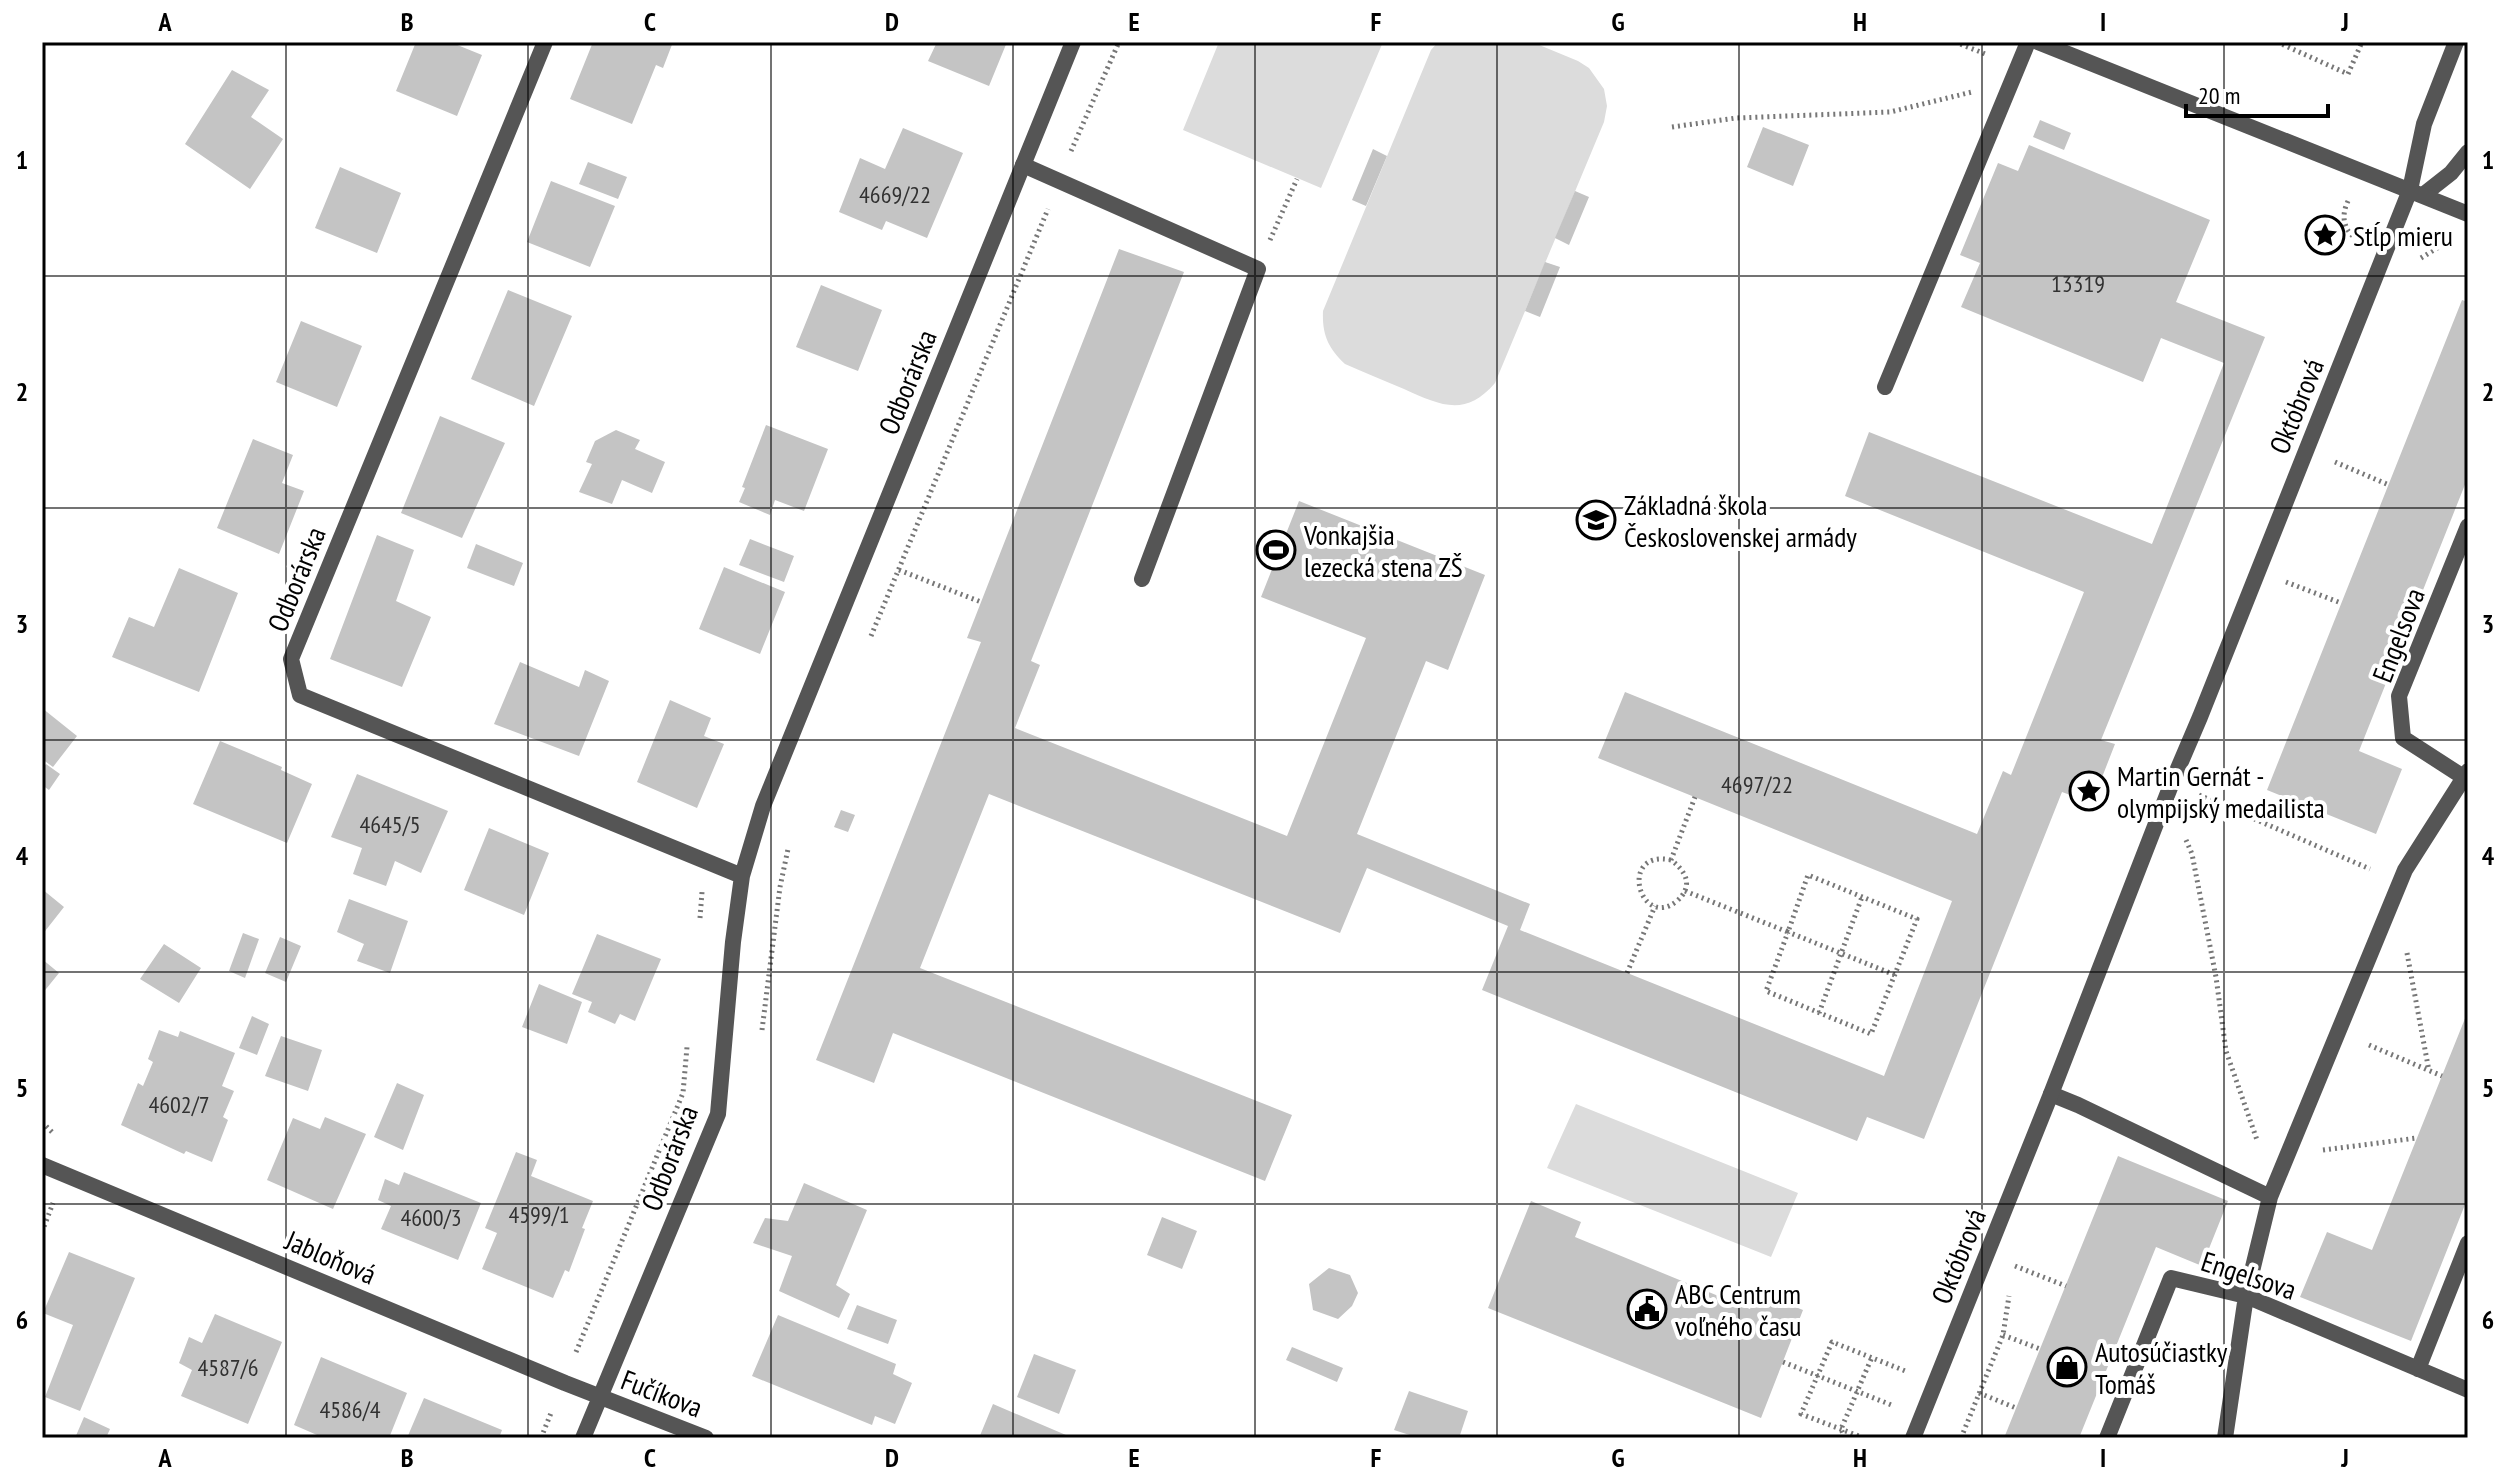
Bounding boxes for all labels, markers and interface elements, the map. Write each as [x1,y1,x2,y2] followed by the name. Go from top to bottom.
[157,5,172,38] text: A
[401,5,414,38] text: B
[644,5,656,38] text: C
[885,5,899,38] text: D
[1128,5,1140,38] text: E
[1371,5,1382,38] text: F
[1611,5,1625,38] text: G
[1853,5,1867,38] text: H
[2100,5,2106,38] text: I
[2340,5,2349,38] text: J
[2186,68,2328,118] scale bar
[2198,80,2240,111] text: 20 m
[16,143,28,176] text: 1
[2482,143,2494,176] text: 1
[859,179,931,210] house number: 4669/22
[2304,214,2346,256] place icon: Stĺp mieru
[2353,217,2453,254] place label: Stĺp mieru
[2051,268,2105,299] house number: 13319
[869,324,945,440] street label: Odborárska
[2260,353,2332,459] street label: Októbrová
[16,375,28,408] text: 2
[2482,375,2494,408] text: 2
[1624,486,1857,555] place label: Základná škola Československej armády
[1575,499,1617,541] school or university icon: Základná škola Československej armády
[1303,516,1463,585] place label: Vonkajšia lezecká stena ZŠ
[258,521,334,637] street label: Odborárska
[1255,529,1297,571] sports icon: Vonkajšia lezecká stena ZŠ
[2363,583,2433,687] street label: Engelsova
[16,607,28,640] text: 3
[2482,607,2494,640] text: 3
[2117,757,2325,826] place label: Martin Gernát - olympijský medailista
[1721,769,1793,800] house number: 4697/22
[2068,770,2110,812] place icon: Martin Gernát - olympijský medailista
[359,809,421,840] house number: 4645/5
[16,839,29,872] text: 4
[2482,839,2495,872] text: 4
[16,1071,28,1104] text: 5
[2482,1071,2494,1104] text: 5
[148,1089,210,1120] house number: 4602/7
[632,1100,706,1216] street label: Odborárska
[508,1199,570,1230] house number: 4599/1
[400,1202,462,1233] house number: 4600/3
[1922,1203,1994,1309] street label: Októbrová
[279,1221,382,1293] street label: Jabloňová
[2197,1242,2301,1308] street label: Engelsova
[1675,1275,1801,1344] place label: ABC Centrum voľného času
[1626,1288,1668,1330] public building icon: ABC Centrum voľného času
[16,1303,28,1336] text: 6
[2482,1303,2494,1336] text: 6
[2095,1333,2228,1402] place label: Autosúčiastky Tomáš
[2046,1346,2088,1388] shop icon: Autosúčiastky Tomáš
[197,1352,259,1383] house number: 4587/6
[616,1361,708,1425] street label: Fučíkova
[319,1394,381,1425] house number: 4586/4
[157,1441,172,1474] text: A
[401,1441,414,1474] text: B
[644,1441,656,1474] text: C
[885,1441,899,1474] text: D
[1128,1441,1140,1474] text: E
[1371,1441,1382,1474] text: F
[1611,1441,1625,1474] text: G
[1853,1441,1867,1474] text: H
[2100,1441,2106,1474] text: I
[2340,1441,2349,1474] text: J

